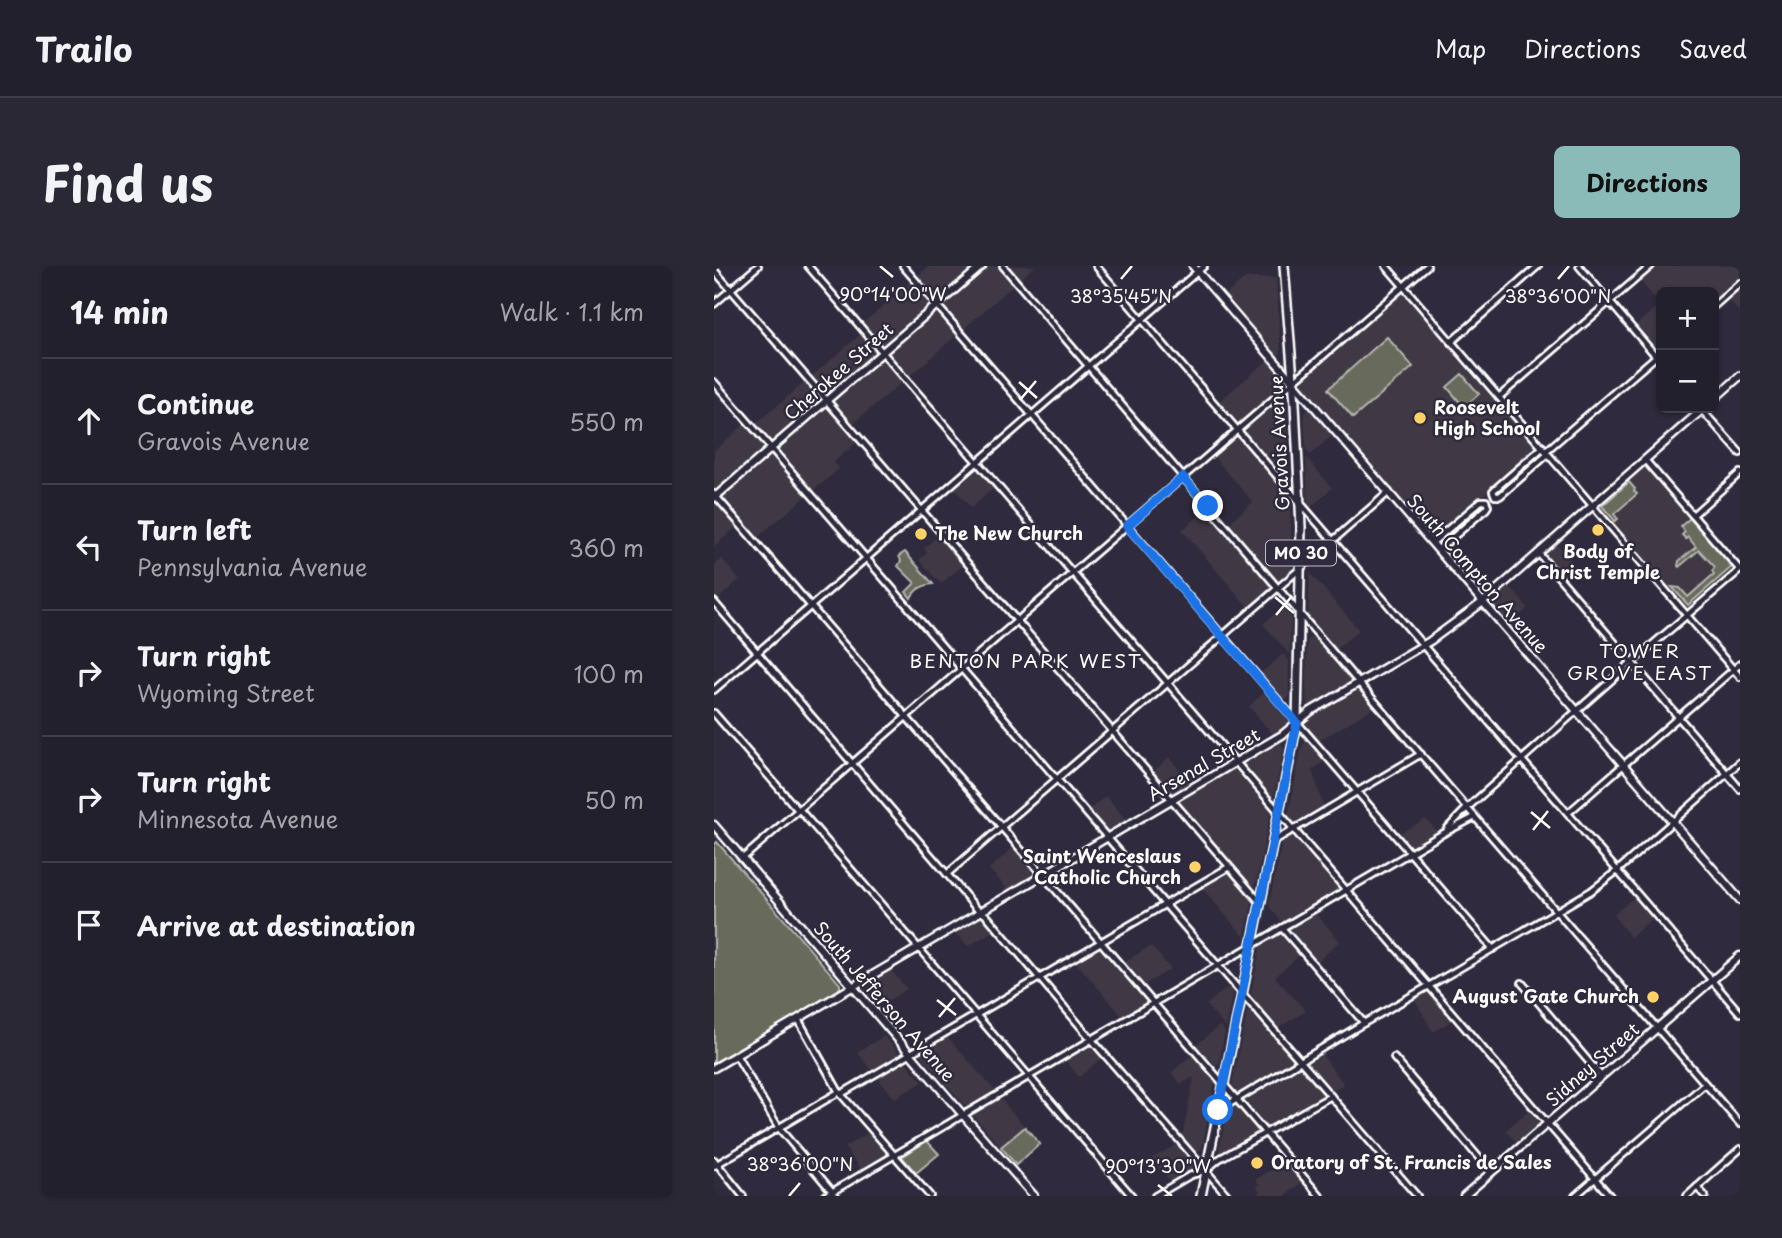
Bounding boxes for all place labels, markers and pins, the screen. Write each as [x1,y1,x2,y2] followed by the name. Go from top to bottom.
[1434,393,1540,441] place label: Roosevelt High School
[1412,410,1428,426] marker: Roosevelt High School
[935,519,1083,546] place label: The New Church
[1590,522,1606,538] marker: Body of Christ Temple
[913,526,929,542] marker: The New Church
[1536,537,1660,585] place label: Body of Christ Temple
[1023,842,1181,890] place label: Saint Wenceslaus Catholic Church
[1187,859,1203,875] marker: Saint Wenceslaus Catholic Church
[1453,982,1639,1009] place label: August Gate Church
[1645,989,1661,1005] marker: August Gate Church
[1271,1148,1552,1175] place label: Oratory of St. Francis de Sales
[1249,1155,1265,1171] marker: Oratory of St. Francis de Sales

